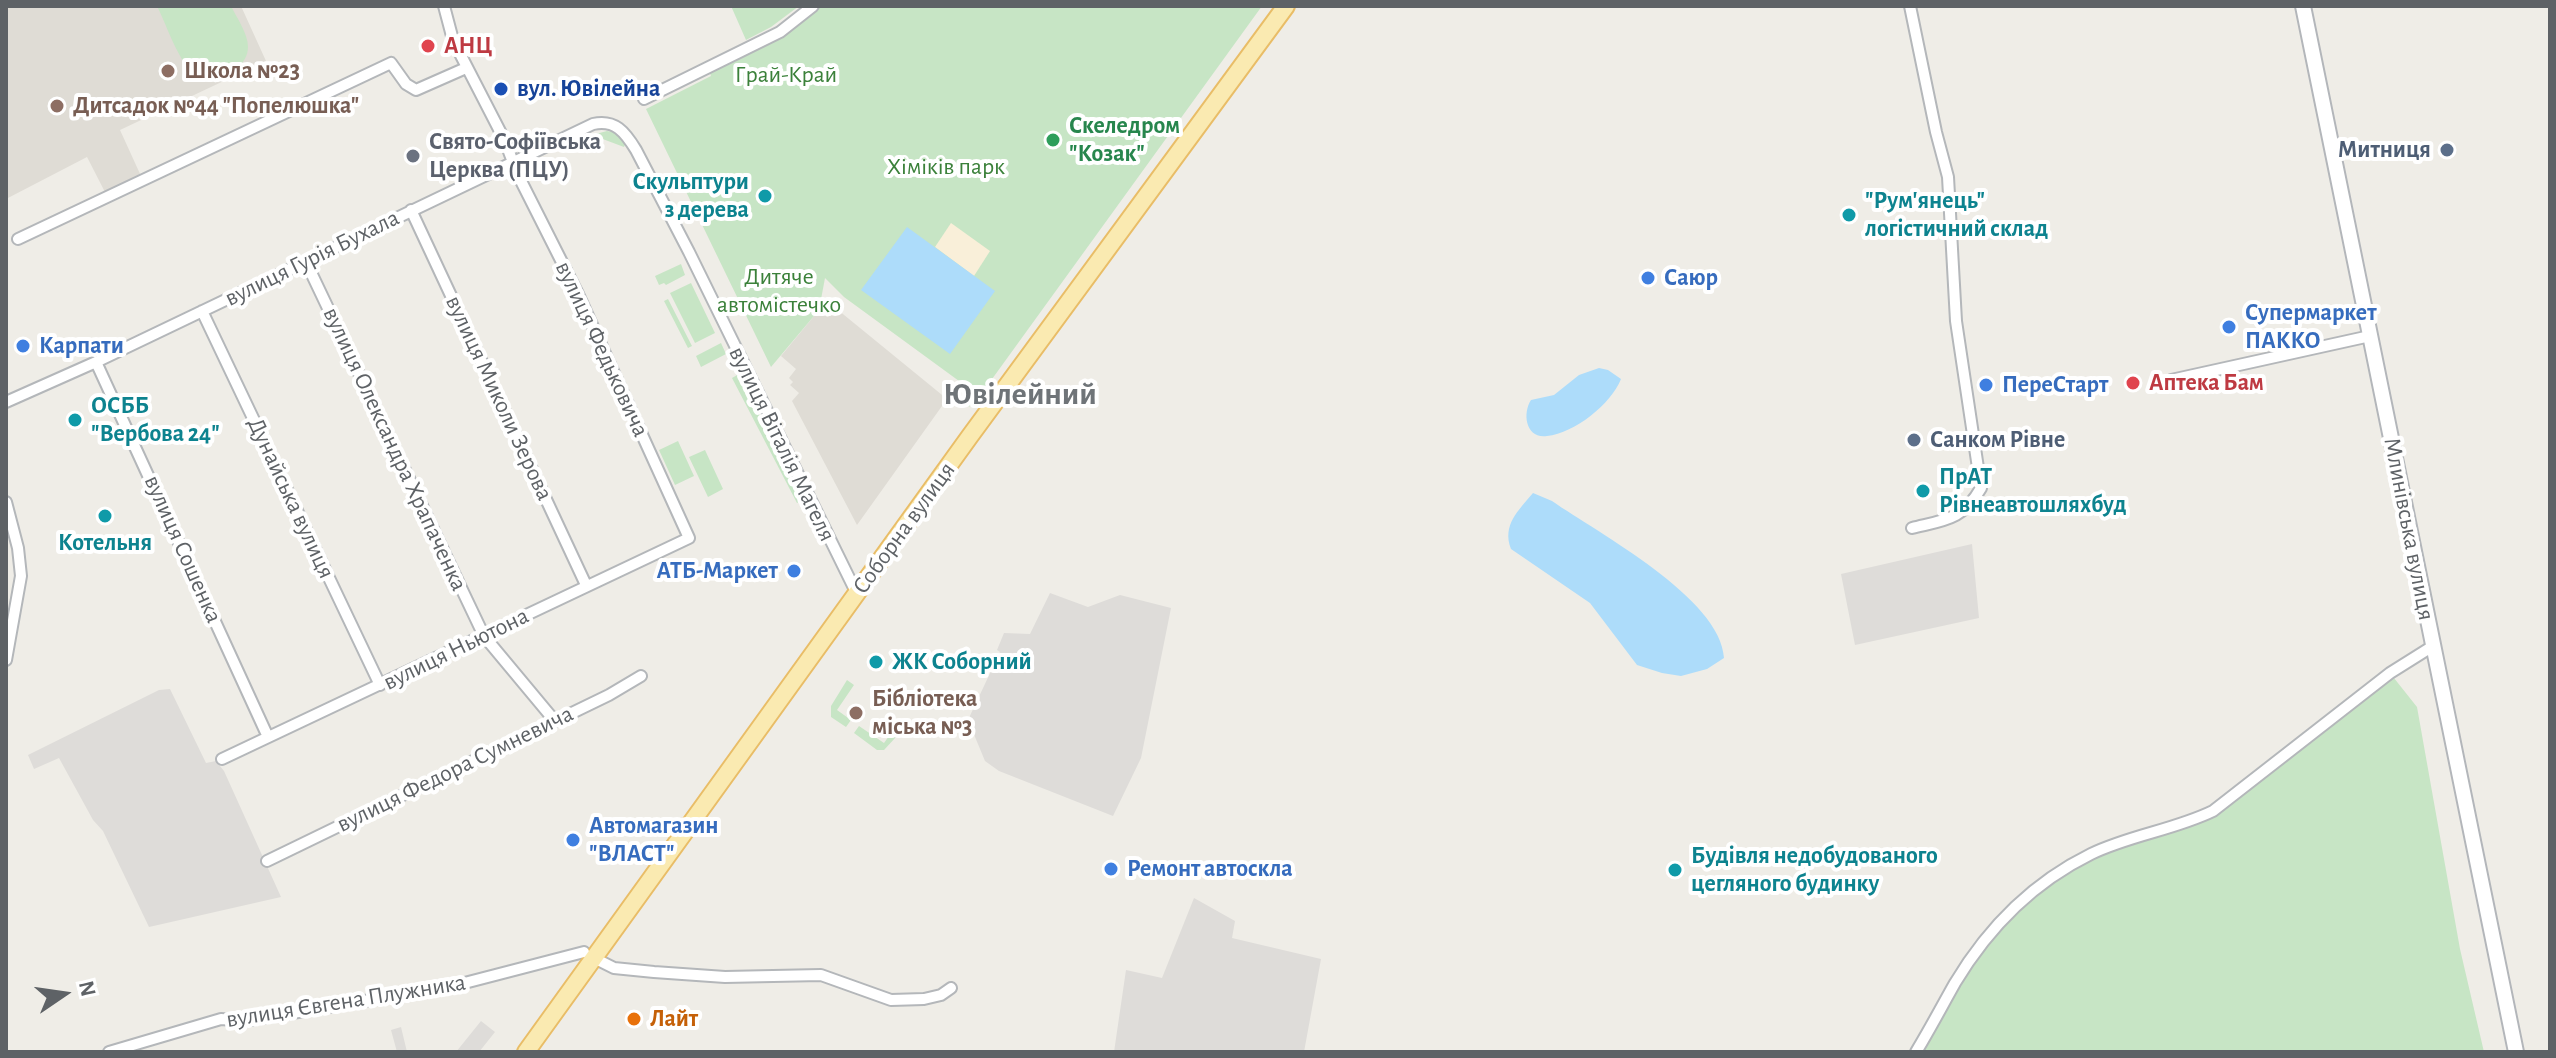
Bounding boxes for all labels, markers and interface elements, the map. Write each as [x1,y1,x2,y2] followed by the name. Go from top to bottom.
[444,32,492,60] place label: АНЦ
[419,37,437,55] marker: АНЦ
[184,57,300,85] place label: Школа №23
[735,61,837,89] park label: Грай-Край
[159,62,177,80] marker: Школа №23
[517,75,660,103] place label: вул. Ювілейна
[492,80,510,98] marker: вул. Ювілейна
[73,92,359,120] place label: Дитсадок №44 "Попелюшка"
[48,97,66,115] marker: Дитсадок №44 "Попелюшка"
[1069,112,1180,168] place label: Скеледром "Козак"
[429,128,601,184] place label: Свято-Софіївська Церква (ПЦУ)
[1044,131,1062,149] marker: Скеледром "Козак"
[2338,136,2431,164] place label: Митниця
[2438,141,2456,159] marker: Митниця
[404,147,422,165] marker: Свято-Софіївська Церква (ПЦУ)
[887,153,1005,181] park label: Хіміків парк
[633,168,749,224] place label: Скульптури з дерева
[756,187,774,205] marker: Скульптури з дерева
[1865,187,2048,243] place label: "Рум'янець" логістичний склад
[220,203,404,313] street label: вулиця Гурія Бухала
[1840,206,1858,224] marker: "Рум'янець" логістичний склад
[549,257,655,441] street label: вулиця Федьковича
[717,263,841,319] park label: Дитяче автомістечко
[1664,264,1718,292] place label: Саюр
[1639,269,1657,287] marker: Саюр
[439,291,559,505] street label: вулиця Миколи Зерова
[2245,299,2377,355] place label: Супермаркет ПАККО
[317,303,473,595] street label: вулиця Олександра Храпаченка
[2220,318,2238,336] marker: Супермаркет ПАККО
[39,332,124,360] place label: Карпати
[14,337,32,355] marker: Карпати
[722,342,842,546] street label: вулиця Віталія Магеля
[2149,369,2264,397] place label: Аптека Бам
[2002,371,2108,399] place label: ПереСтарт
[2124,374,2142,392] marker: Аптека Бам
[943,375,1097,413] district label: Ювілейний
[1977,376,1995,394] marker: ПереСтарт
[91,392,220,448] place label: ОСББ "Вербова 24"
[66,411,84,429] marker: ОСББ "Вербова 24"
[241,413,341,583] street label: Дунайська вулиця
[1930,426,2065,454] place label: Санком Рівне
[1905,431,1923,449] marker: Санком Рівне
[2377,435,2441,623] street label: Млинівська вулиця
[846,456,962,600] street label: Соборна вулиця
[1939,463,2126,519] place label: ПрАТ Рівнеавтошляхбуд
[138,471,228,627] street label: вулиця Сошенка
[1914,482,1932,500] marker: ПрАТ Рівнеавтошляхбуд
[96,507,114,525] marker: Котельня
[58,529,152,557] place label: Котельня
[657,557,778,585] place label: АТБ-Маркет
[785,562,803,580] marker: АТБ-Маркет
[378,601,534,697] street label: вулиця Ньютона
[892,648,1032,676] place label: ЖК Соборний
[867,653,885,671] marker: ЖК Соборний
[872,685,977,741] place label: Бібліотека міська №3
[332,699,578,839] street label: вулиця Федора Сумневича
[847,704,865,722] marker: Бібліотека міська №3
[589,812,719,868] place label: Автомагазин "ВЛАСТ"
[564,831,582,849] marker: Автомагазин "ВЛАСТ"
[1691,842,1938,898] place label: Будівля недобудованого цегляного будинку
[1127,855,1293,883] place label: Ремонт автоскла
[1102,860,1120,878] marker: Ремонт автоскла
[1666,861,1684,879] marker: Будівля недобудованого цегляного будинку
[24,954,104,1034] north arrow
[224,968,468,1034] street label: вулиця Євгена Плужника
[75,979,100,999] text: N
[650,1005,698,1033] place label: Лайт
[625,1010,643,1028] marker: Лайт

